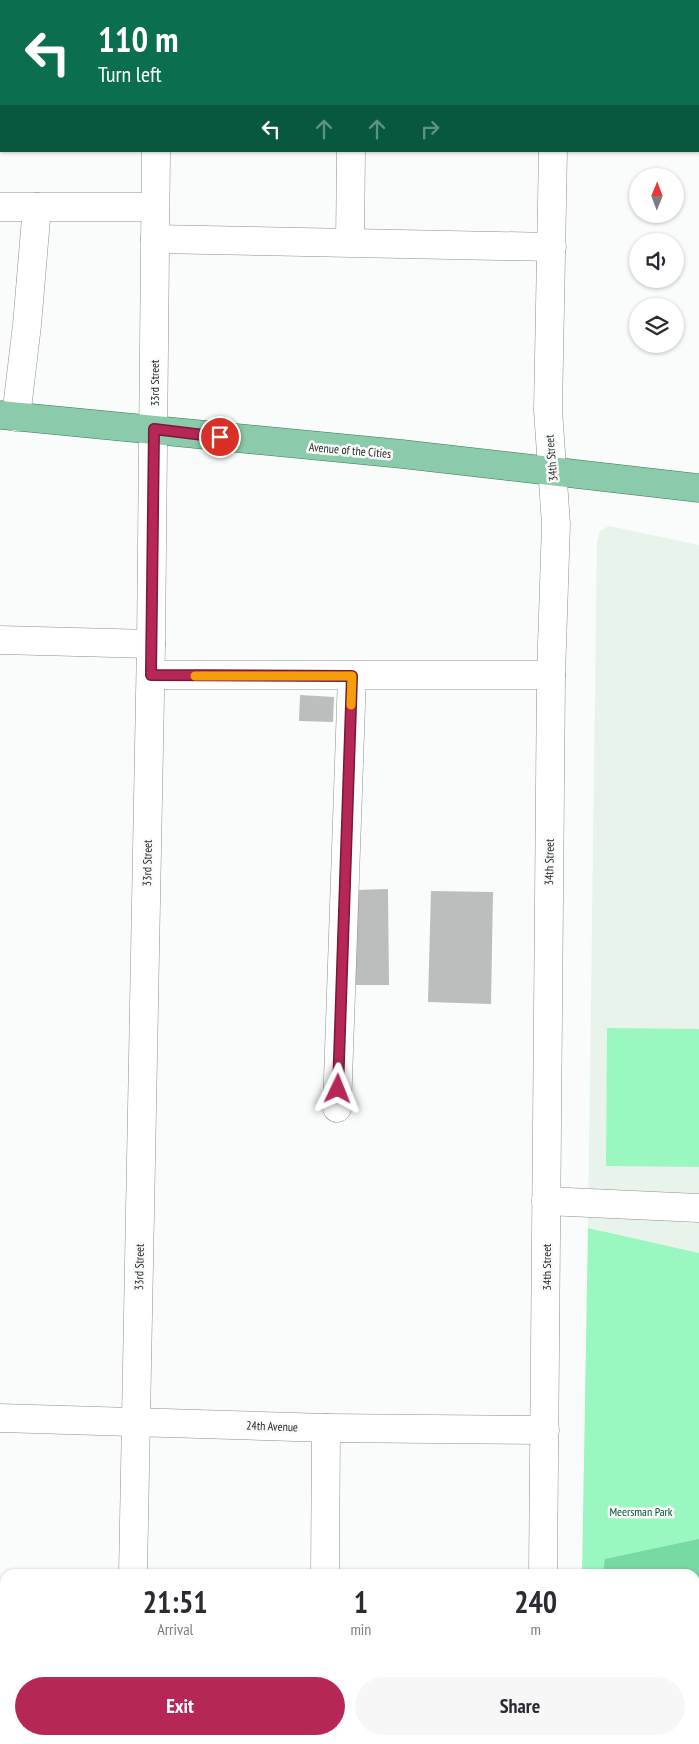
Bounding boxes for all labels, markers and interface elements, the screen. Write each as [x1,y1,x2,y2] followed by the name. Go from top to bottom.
[98,16,179,62] text: 110 m
[15,20,80,85] icon: left
[98,60,162,88] text: Turn left
[257,115,285,143] icon: left
[310,115,338,143] icon: ahead
[363,115,391,143] icon: ahead
[416,115,444,143] icon: right
[629,168,684,222] north arrow
[629,168,684,353] map controls
[629,233,684,288] button: sound
[629,298,684,353] button: layers
[147,359,162,406] street label: 33rd Street
[199,416,241,458] pin
[206,423,234,451] icon: arrive
[541,433,561,482] street label: 34th Street
[308,439,392,461] street label: Avenue of the Cities
[541,838,557,886] street label: 34th Street
[139,839,155,886] street label: 33rd Street
[311,1062,363,1114] position arrow
[131,1243,147,1290] street label: 33rd Street
[539,1243,554,1290] street label: 34th Street
[246,1418,298,1434] street label: 24th Avenue
[609,1504,673,1519] park label: Meersman Park
[143,1582,208,1621] text: 21:51
[354,1582,368,1621] text: 1
[514,1582,557,1621] text: 240
[157,1619,193,1639] text: Arrival
[350,1619,371,1639] text: min
[530,1619,541,1639] text: m
[15,1677,345,1735] button: Exit
[355,1677,685,1735] button: Share

